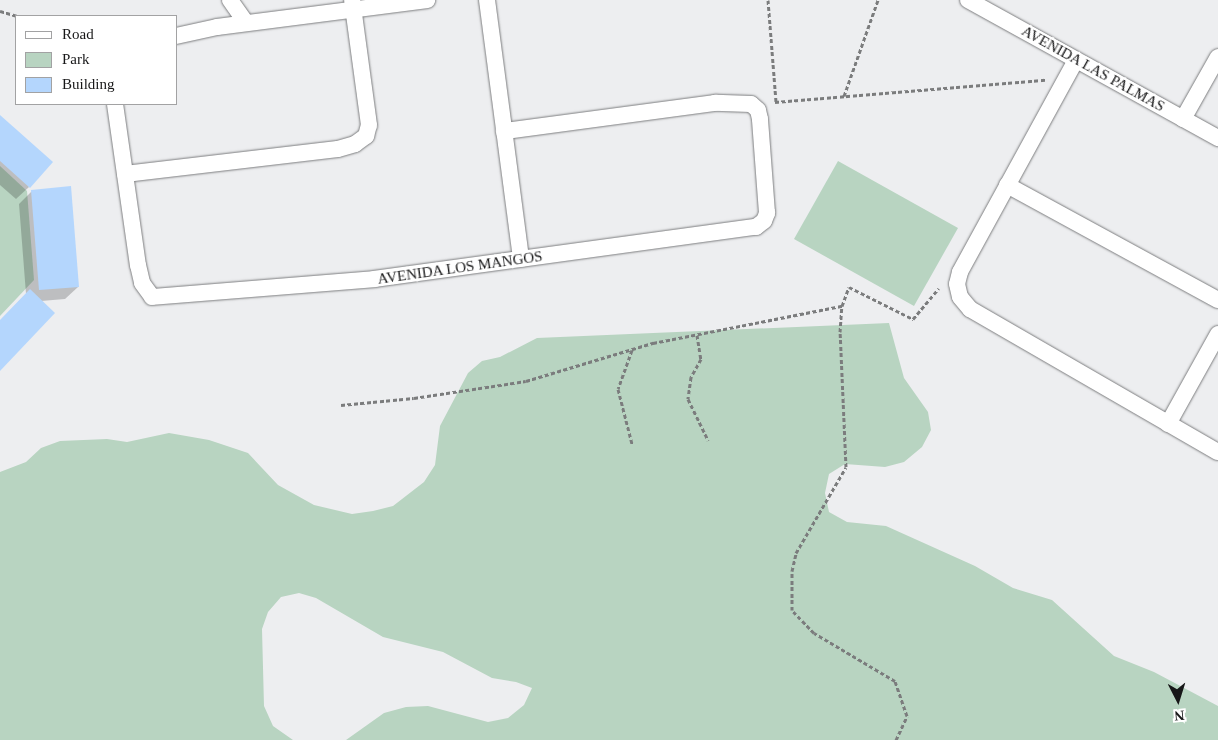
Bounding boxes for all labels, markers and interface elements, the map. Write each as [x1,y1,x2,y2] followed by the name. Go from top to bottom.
[15,15,178,105] legend
[1018,22,1168,116] street label: AVENIDA LAS PALMAS
[62,26,94,42] text: Road
[62,51,90,67] text: Park
[62,76,115,92] text: Building
[376,247,544,289] street label: AVENIDA LOS MANGOS
[1153,675,1203,725] north arrow
[1174,708,1185,723] text: N

